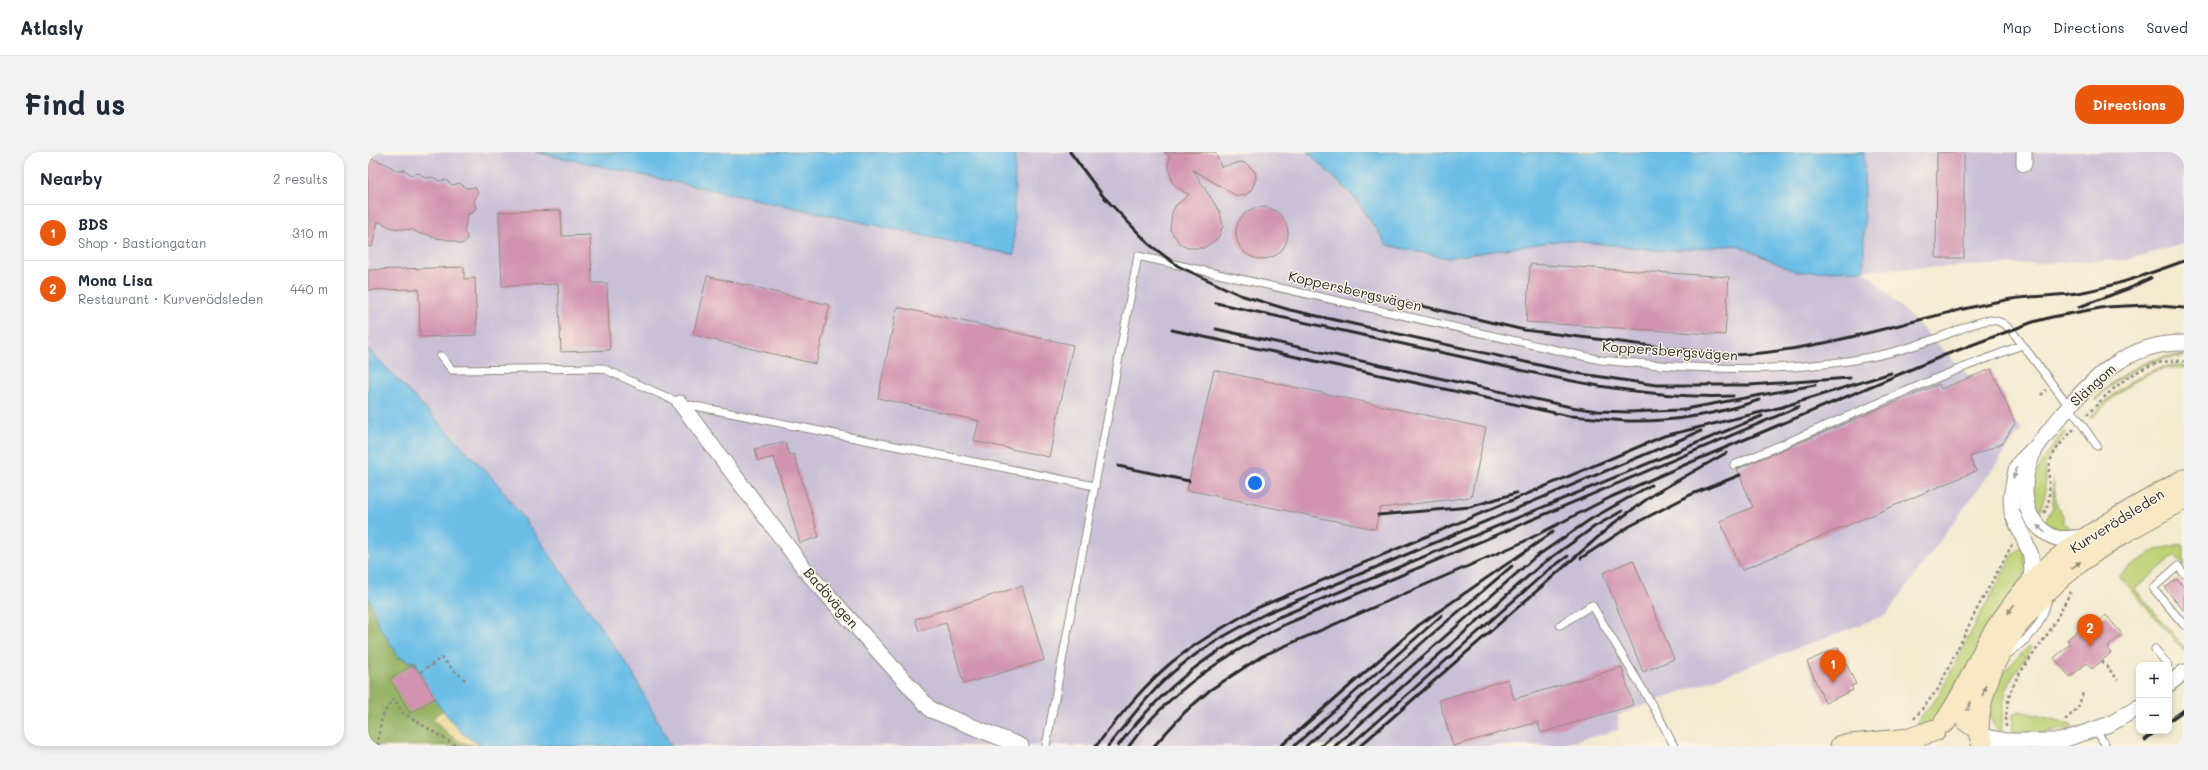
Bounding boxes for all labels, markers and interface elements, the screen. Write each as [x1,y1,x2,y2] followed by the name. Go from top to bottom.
[20,15,83,40] text: Atlasly
[2003,18,2031,37] text: Map
[2053,18,2124,37] text: Directions
[2146,18,2188,37] text: Saved
[2075,85,2184,124] button: Directions
[24,86,125,122] text: Find us
[40,167,102,189] text: Nearby
[273,170,328,187] text: 2 results
[78,214,108,234] text: BDS
[50,224,56,241] text: 1
[292,224,328,241] text: 310 m
[78,234,206,251] text: Shop · Bastiongatan
[1287,266,1424,315] street label: Koppersbergsvägen
[78,270,153,290] text: Mona Lisa
[49,280,57,297] text: 2
[290,280,328,297] text: 440 m
[78,290,263,307] text: Restaurant · Kurverödsleden
[1601,336,1739,365] street label: Koppersbergsvägen
[2066,359,2120,410] street label: Slängom
[2012,468,2018,480] one-way arrow
[1245,473,1265,493] your location
[2066,484,2167,557] street label: Kurverödsleden
[2035,524,2046,533] one-way arrow
[2070,561,2081,569] one-way arrow
[800,563,863,632] street label: Badövägen
[2007,604,2015,615] one-way arrow
[2077,614,2103,647] pin: 2
[1820,650,1846,683] pin: 1
[2136,662,2172,734] map controls
[2136,662,2172,698] button: +
[1981,685,1987,697] one-way arrow
[2136,698,2172,734] button: −

